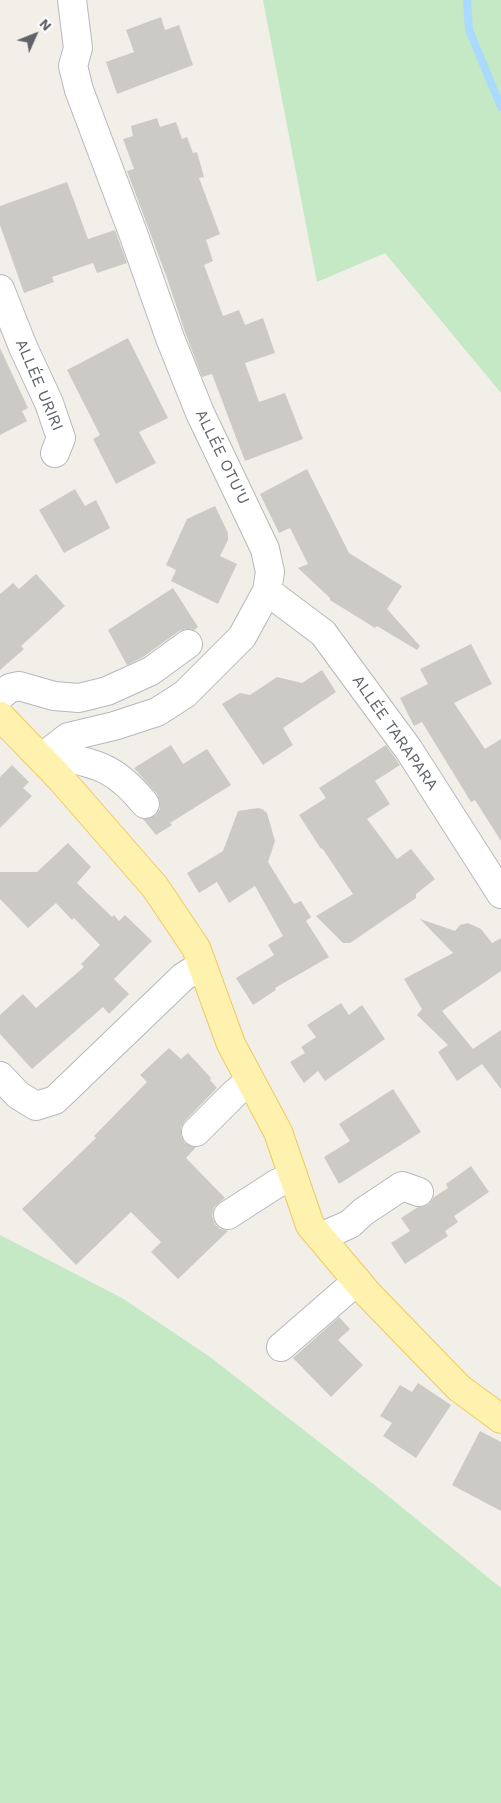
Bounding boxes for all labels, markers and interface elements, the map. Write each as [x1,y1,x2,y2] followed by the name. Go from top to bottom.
[10,10,60,60] north arrow
[36,15,55,34] text: N
[11,336,67,434] street label: ALLÉE URIRI
[191,406,253,508] street label: ALLÉE OTU'U
[348,672,442,794] street label: ALLÉE TARAPARA

